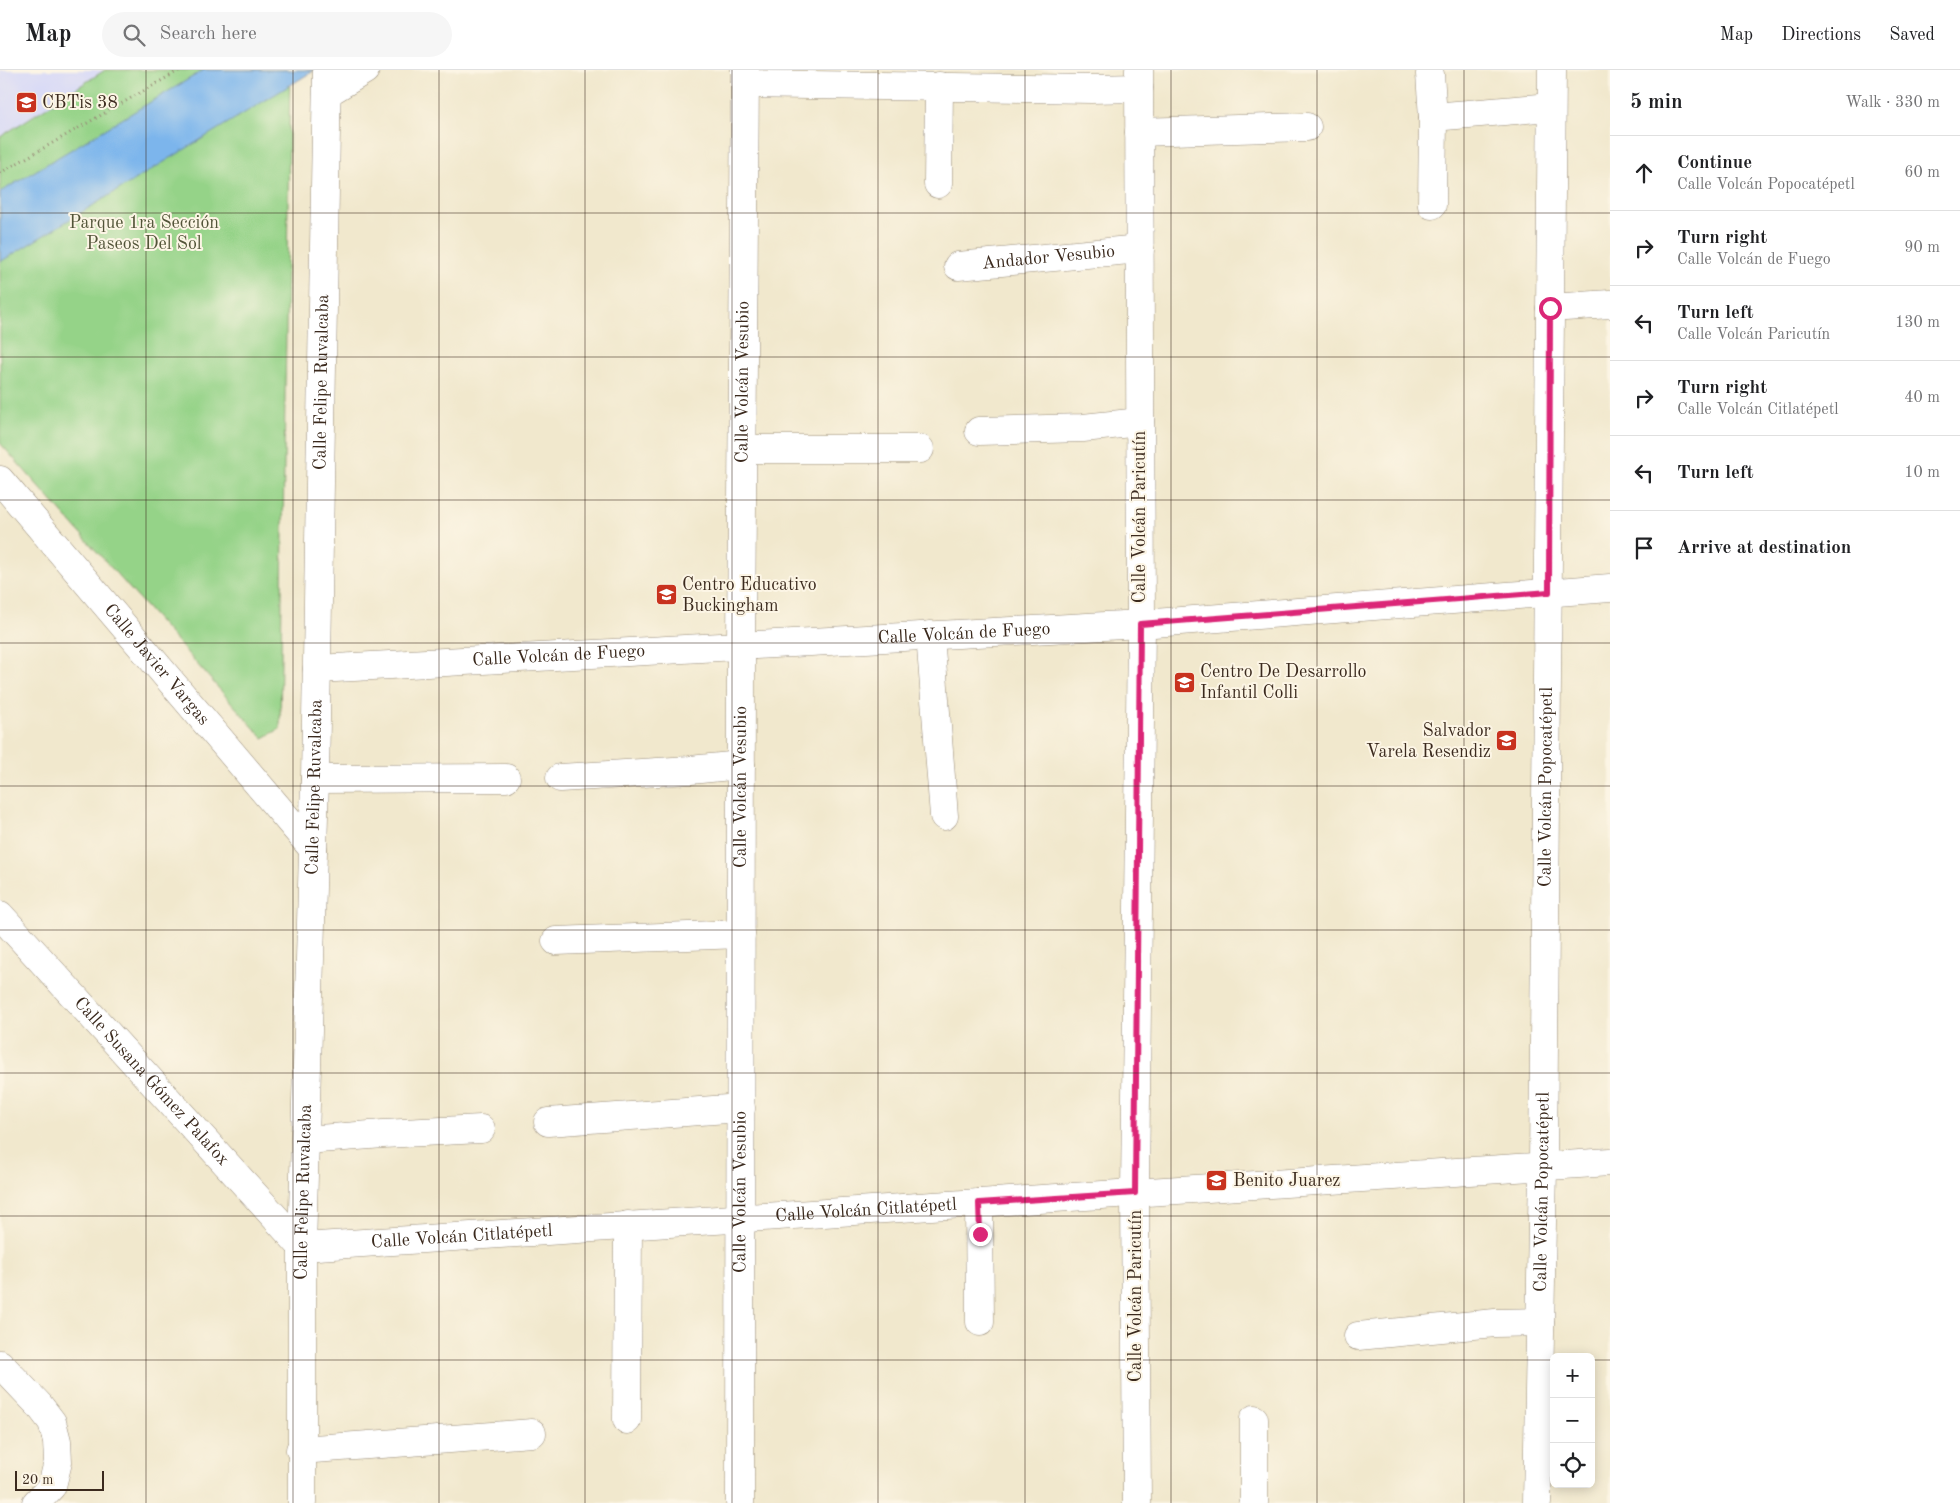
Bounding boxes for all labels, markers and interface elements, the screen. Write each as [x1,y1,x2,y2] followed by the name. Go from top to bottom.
[102,12,452,57] search box
[120,21,148,49] icon: search
[25,23,72,47] text: Map
[160,25,257,44] text: Search here
[1720,26,1753,44] text: Map
[1781,26,1861,44] text: Directions
[1889,26,1935,44] text: Saved
[14,91,38,115] school or university icon: CBTis 38
[1630,92,1683,113] text: 5 min
[42,94,118,112] place label: CBTis 38
[1845,95,1940,111] text: Walk · 330 m
[1677,154,1752,173] text: Continue
[1630,159,1658,187] icon: ahead
[1904,165,1940,181] text: 60 m
[1677,177,1855,193] text: Calle Volcán Popocatépetl
[69,214,219,253] park label: Parque 1ra Sección Paseos Del Sol
[1677,229,1767,248] text: Turn right
[1630,234,1658,262] icon: right
[1904,240,1940,256] text: 90 m
[981,242,1116,273] street label: Andador Vesubio
[1677,252,1831,268] text: Calle Volcán de Fuego
[311,294,332,470] street label: Calle Felipe Ruvalcaba
[1539,297,1562,320] route start
[733,301,752,463] street label: Calle Volcán Vesubio
[1677,304,1754,323] text: Turn left
[1630,309,1658,337] icon: left
[1895,315,1940,331] text: 130 m
[1677,327,1830,343] text: Calle Volcán Paricutín
[1677,379,1767,398] text: Turn right
[1630,384,1658,412] icon: right
[1904,390,1940,406] text: 40 m
[1677,402,1839,418] text: Calle Volcán Citlatépetl
[1131,431,1149,603] street label: Calle Volcán Paricutín
[1630,459,1658,487] icon: left
[1677,464,1754,483] text: Turn left
[1904,465,1940,481] text: 10 m
[1630,534,1658,562] icon: arrive
[1677,539,1851,558] text: Arrive at destination
[682,576,817,615] place label: Centro Educativo Buckingham
[654,583,678,607] school or university icon: Centro Educativo Buckingham
[100,601,213,729] street label: Calle Javier Vargas
[877,620,1051,647] street label: Calle Volcán de Fuego
[472,642,646,670] street label: Calle Volcán de Fuego
[1200,663,1366,702] place label: Centro De Desarrollo Infantil Colli
[1172,670,1196,694] school or university icon: Centro De Desarrollo Infantil Colli
[1536,687,1556,887] street label: Calle Volcán Popocatépetl
[303,699,325,875] street label: Calle Felipe Ruvalcaba
[732,706,750,868] street label: Calle Volcán Vesubio
[1366,722,1492,761] place label: Salvador Varela Resendiz
[1495,729,1519,753] school or university icon: Salvador Varela Resendiz
[70,994,232,1169] street label: Calle Susana Gómez Palafox
[1532,1092,1553,1292] street label: Calle Volcán Popocatépetl
[293,1104,315,1280] street label: Calle Felipe Ruvalcaba
[731,1111,749,1273] street label: Calle Volcán Vesubio
[1205,1169,1229,1193] school or university icon: Benito Juarez
[1233,1172,1340,1190] place label: Benito Juarez
[775,1195,958,1225] street label: Calle Volcán Citlatépetl
[1127,1210,1145,1382] street label: Calle Volcán Paricutín
[370,1222,553,1251] street label: Calle Volcán Citlatépetl
[969,1223,992,1246] route end
[1550,1353,1595,1488] map controls
[1550,1353,1595,1398] button: +
[1550,1398,1595,1443] button: −
[1550,1443,1595,1488] button: locate
[15,1468,104,1491] scale bar
[22,1473,53,1487] text: 20 m

